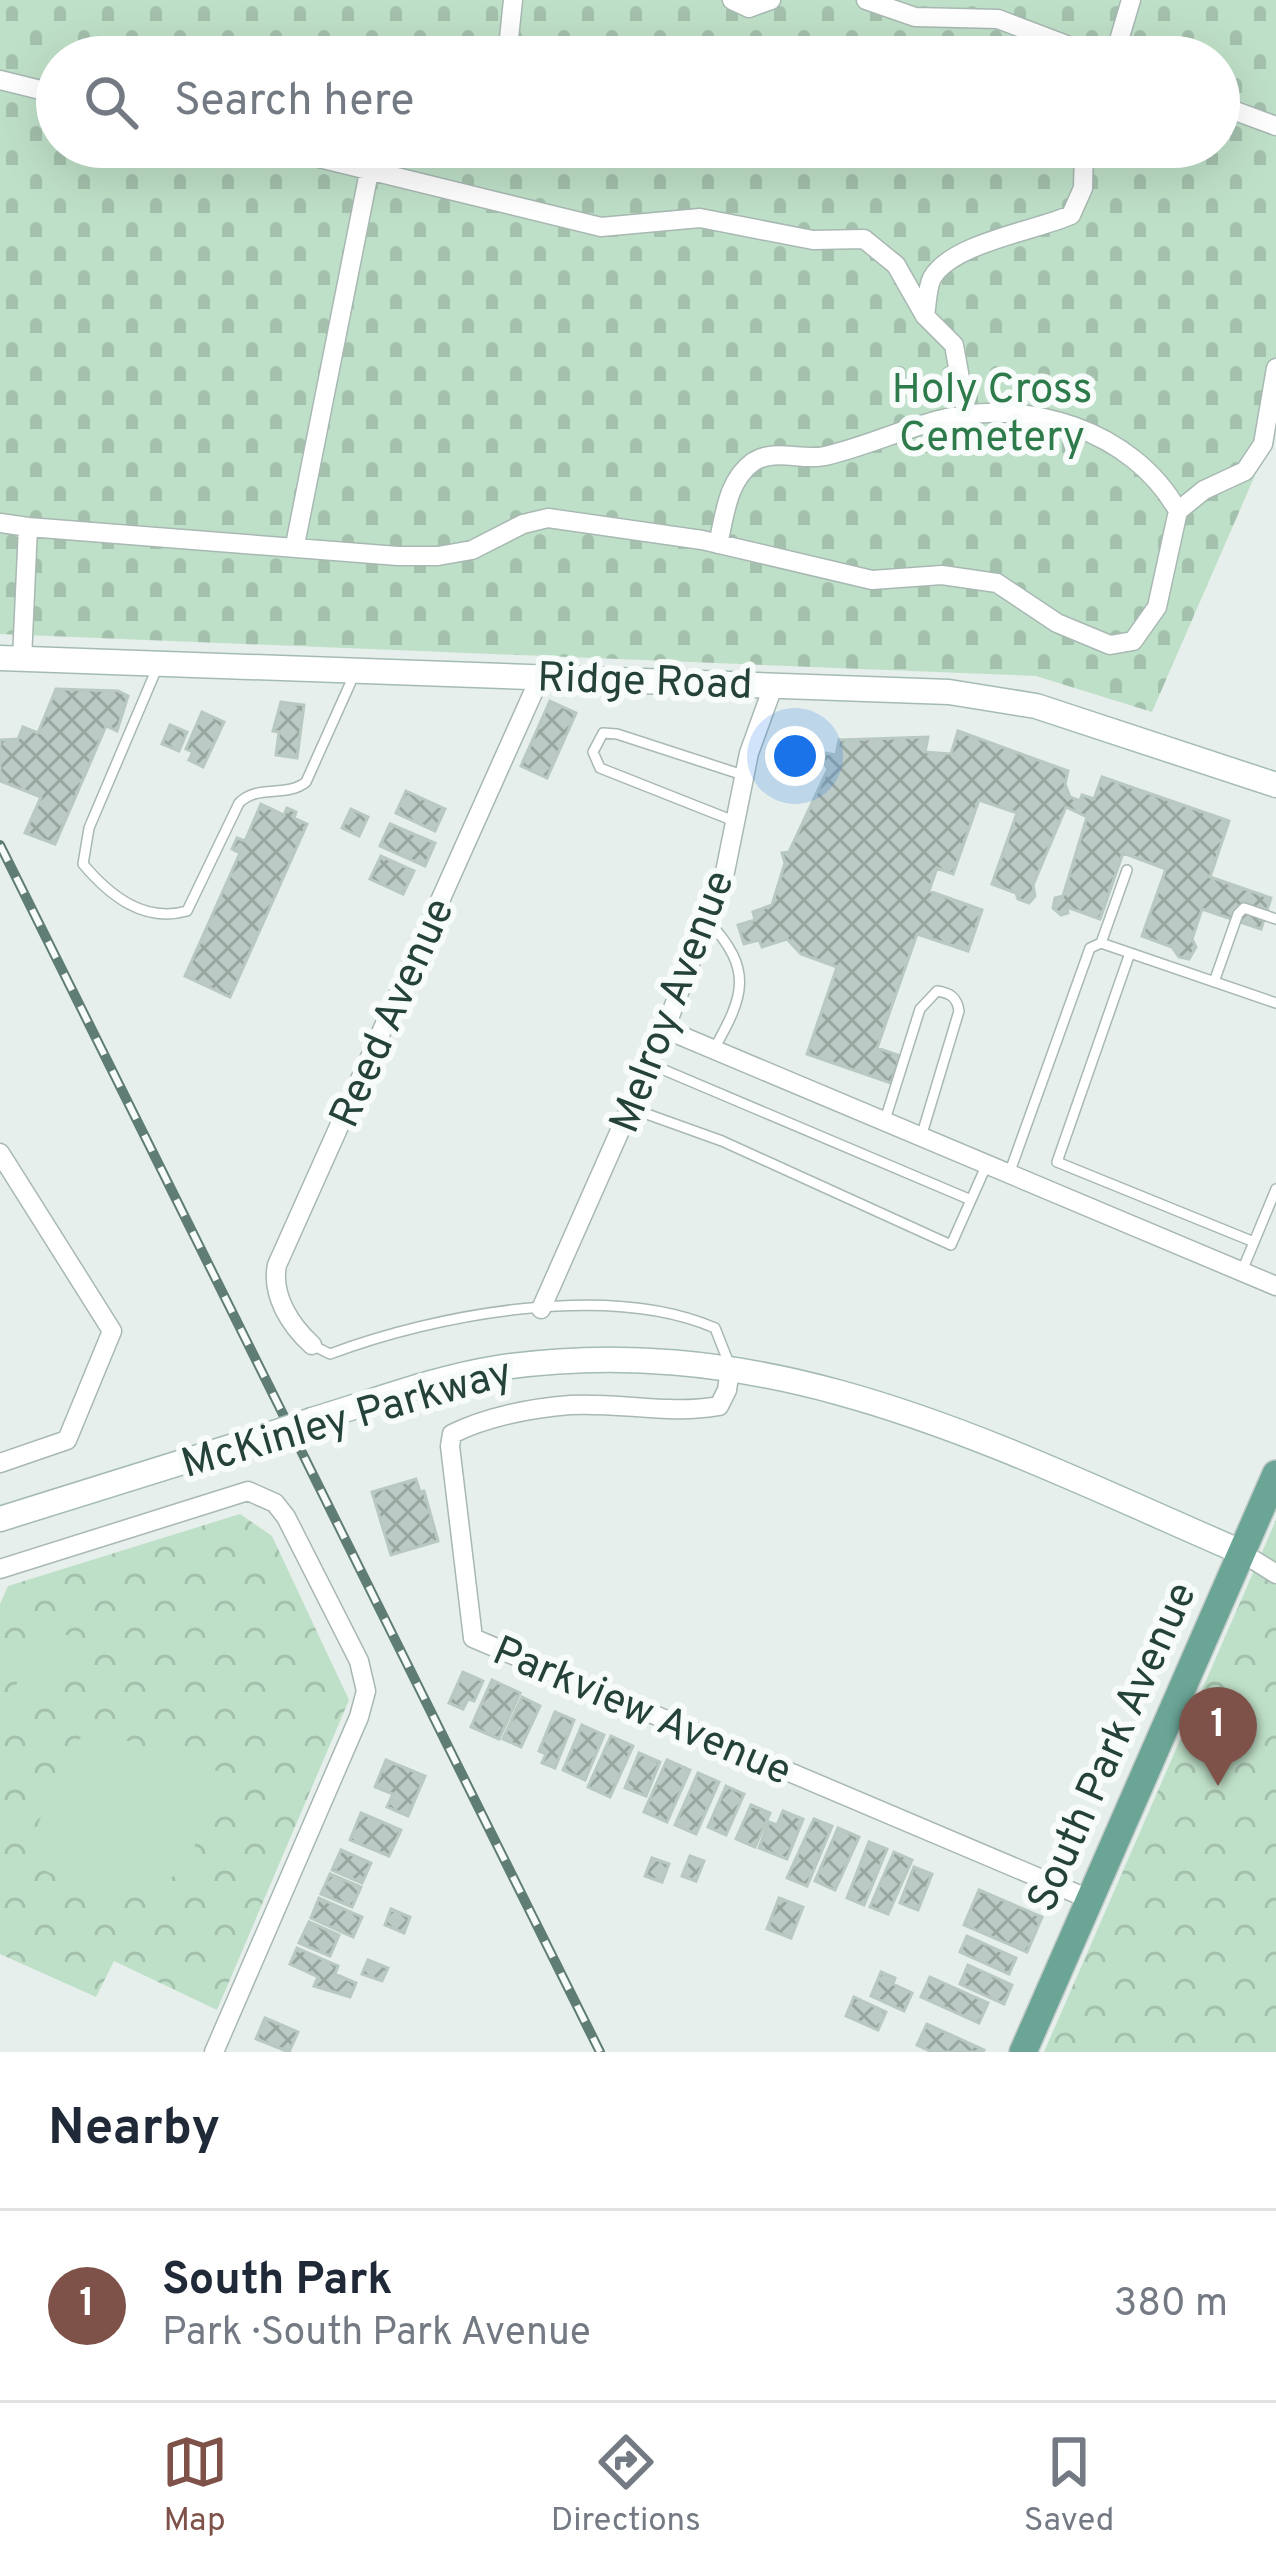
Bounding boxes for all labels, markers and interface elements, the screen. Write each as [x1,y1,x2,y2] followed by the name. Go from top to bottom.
[36,36,1240,168] search box
[78,69,144,135] icon: search
[174,74,414,131] text: Search here
[892,365,1092,466] park label: Holy Cross Cemetery
[536,653,753,714] street label: Ridge Road
[765,726,825,786] your location
[600,864,749,1141] street label: Melroy Avenue
[320,891,468,1137] street label: Reed Avenue
[176,1348,519,1493] street label: McKinley Parkway
[1018,1575,1211,1921] street label: South Park Avenue
[484,1626,798,1800] street label: Parkview Avenue
[1179,1687,1257,1786] pin: 1
[48,2098,220,2163] text: Nearby
[162,2253,392,2310] text: South Park
[79,2281,95,2330] text: 1
[1114,2281,1228,2330] text: 380 m
[162,2310,591,2359] text: Park · South Park Avenue
[162,2429,228,2543] tab: Map
[551,2429,701,2543] tab: Directions
[1024,2429,1114,2543] tab: Saved

